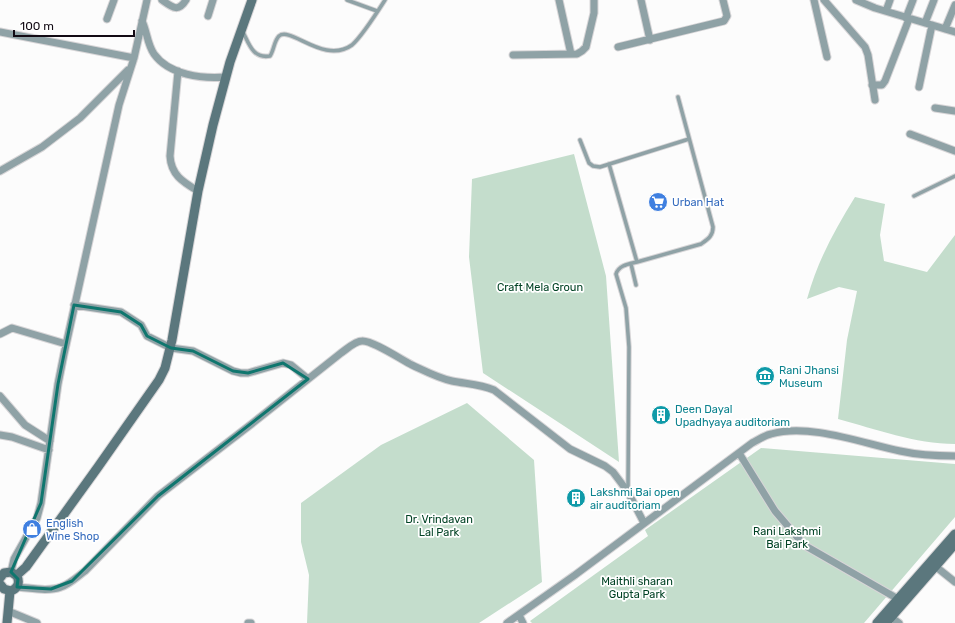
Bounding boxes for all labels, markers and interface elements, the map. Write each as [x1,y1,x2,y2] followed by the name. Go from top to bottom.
[14,12,134,38] scale bar
[20,19,54,33] text: 100 m
[647,191,669,213] supermarket icon: Urban Hat
[672,196,725,209] place label: Urban Hat
[497,281,583,294] park label: Craft Mela Groun
[779,364,839,390] place label: Rani Jhansi Museum
[754,365,776,387] museum icon: Rani Jhansi Museum
[675,403,790,429] place label: Deen Dayal Upadhyaya auditoriam
[650,404,672,426] building icon: Deen Dayal Upadhyaya auditoriam
[590,486,680,512] place label: Lakshmi Bai open air auditoriam
[565,487,587,509] building icon: Lakshmi Bai open air auditoriam
[405,513,473,539] park label: Dr. Vrindavan Lal Park
[46,517,99,543] place label: English Wine Shop
[21,518,43,540] shop icon: English Wine Shop
[753,525,821,551] park label: Rani Lakshmi Bai Park
[601,575,673,601] park label: Maithli sharan Gupta Park

